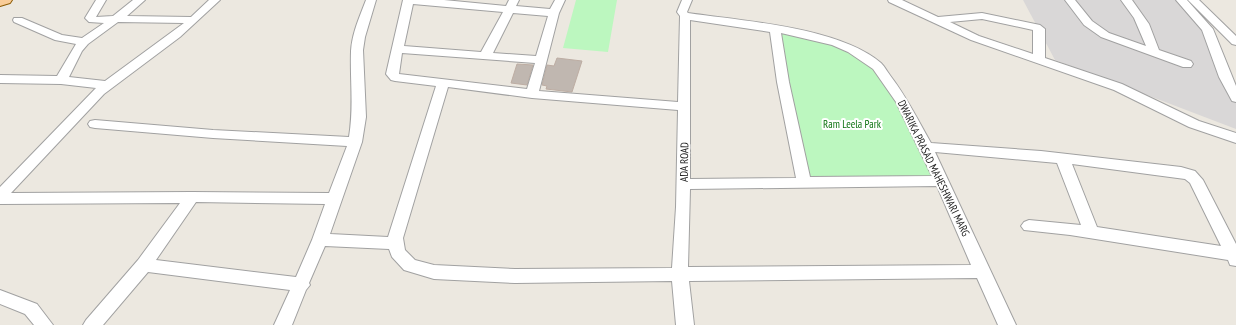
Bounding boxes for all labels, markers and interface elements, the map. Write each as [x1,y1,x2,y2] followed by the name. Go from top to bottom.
[895,98,973,238] street label: DWARIKA PRASAD MAHESHWARI MARG
[823,117,882,131] park label: Ram Leela Park
[677,142,691,182] street label: ADA ROAD

